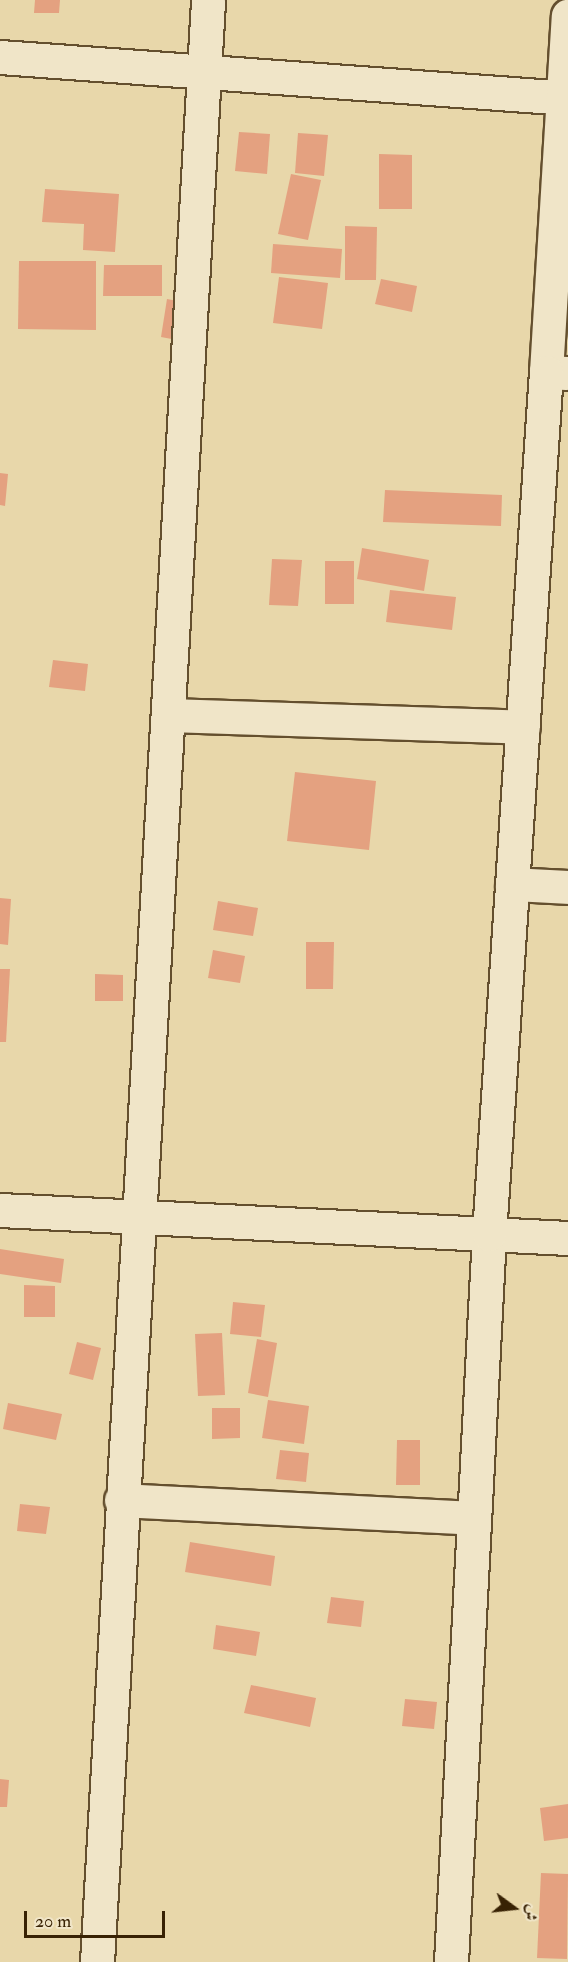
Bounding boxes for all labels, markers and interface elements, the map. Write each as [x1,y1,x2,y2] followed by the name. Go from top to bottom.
[484,1878,544,1938] north arrow
[27,1899,168,1937] scale bar
[520,1902,543,1923] text: ش
[35,1910,71,1933] text: 20 m

